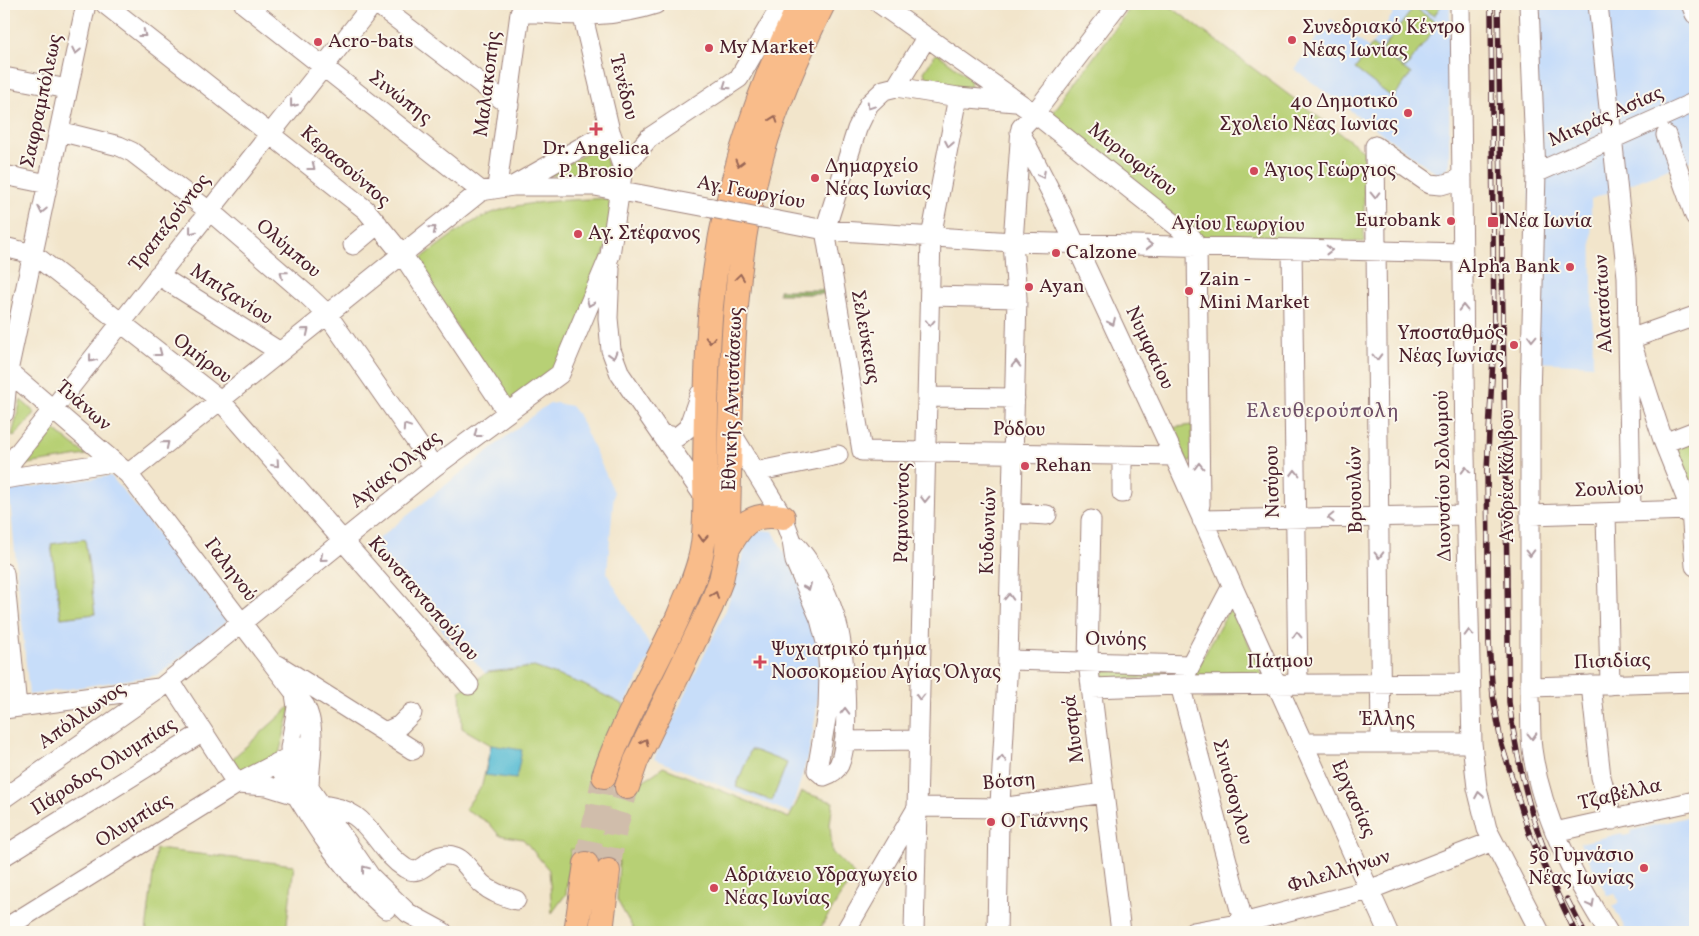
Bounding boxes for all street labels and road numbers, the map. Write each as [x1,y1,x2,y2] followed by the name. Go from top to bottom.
[468,29,508,139] street label: Μαλακοπής
[14,31,70,171] street label: Σαφραμπόλεως
[601,51,645,123] street label: Τενέδου
[362,64,438,132] street label: Σινώπης
[1544,79,1668,155] street label: Μικράς Ασίας
[1082,116,1182,204] street label: Μυριοφύτου
[294,120,396,214] street label: Κερασούντος
[123,168,217,278] street label: Τραπεζούντος
[695,169,807,217] street label: Αγ. Γεωργίου
[1171,210,1305,240] street label: Αγίου Γεωργίου
[249,213,327,285] street label: Ολύμπου
[1587,254,1621,354] street label: Αλατσάτων
[184,258,278,332] street label: Μπιζανίου
[843,288,887,386] street label: Σελεύκειας
[1117,302,1181,394] street label: Νυμφαίου
[716,306,750,492] street label: Εθνικής Αντιστάσεως
[166,327,238,391] street label: Ομήρου
[49,374,117,438] street label: Τυάνων
[1429,390,1459,562] street label: Διονυσίου Σολωμού
[1494,409,1522,543] street label: Ανδρέα Κάλβου
[993,416,1045,444] street label: Ρόδου
[344,424,448,516] street label: Αγίας Όλγας
[1258,445,1288,519] street label: Νισύρου
[1341,446,1371,534] street label: Βρυουλών
[888,463,918,563] street label: Ραμνούντος
[1574,475,1644,505] street label: Σουλίου
[973,486,1005,575] street label: Κυδωνιών
[361,530,485,668] street label: Κωνσταντοπούλου
[197,532,263,608] street label: Γαληνού
[1085,625,1147,655] street label: Οινόης
[1247,647,1313,677] street label: Πάτμου
[1573,647,1651,677] street label: Πισιδίας
[32,675,132,757] street label: Απόλλωνος
[1056,693,1092,765] street label: Μυστρά
[1359,706,1415,734] street label: Έλλης
[27,713,181,821] street label: Πάροδος Ολυμπίας
[1204,736,1260,848] street label: Σινιόσογλου
[1323,756,1383,842] street label: Εργασίας
[981,766,1037,798] street label: Βότση
[1575,772,1665,818] street label: Τζαβέλλα
[92,788,176,854] street label: Ολυμπίας
[1284,843,1394,901] street label: Φιλελλήνων

